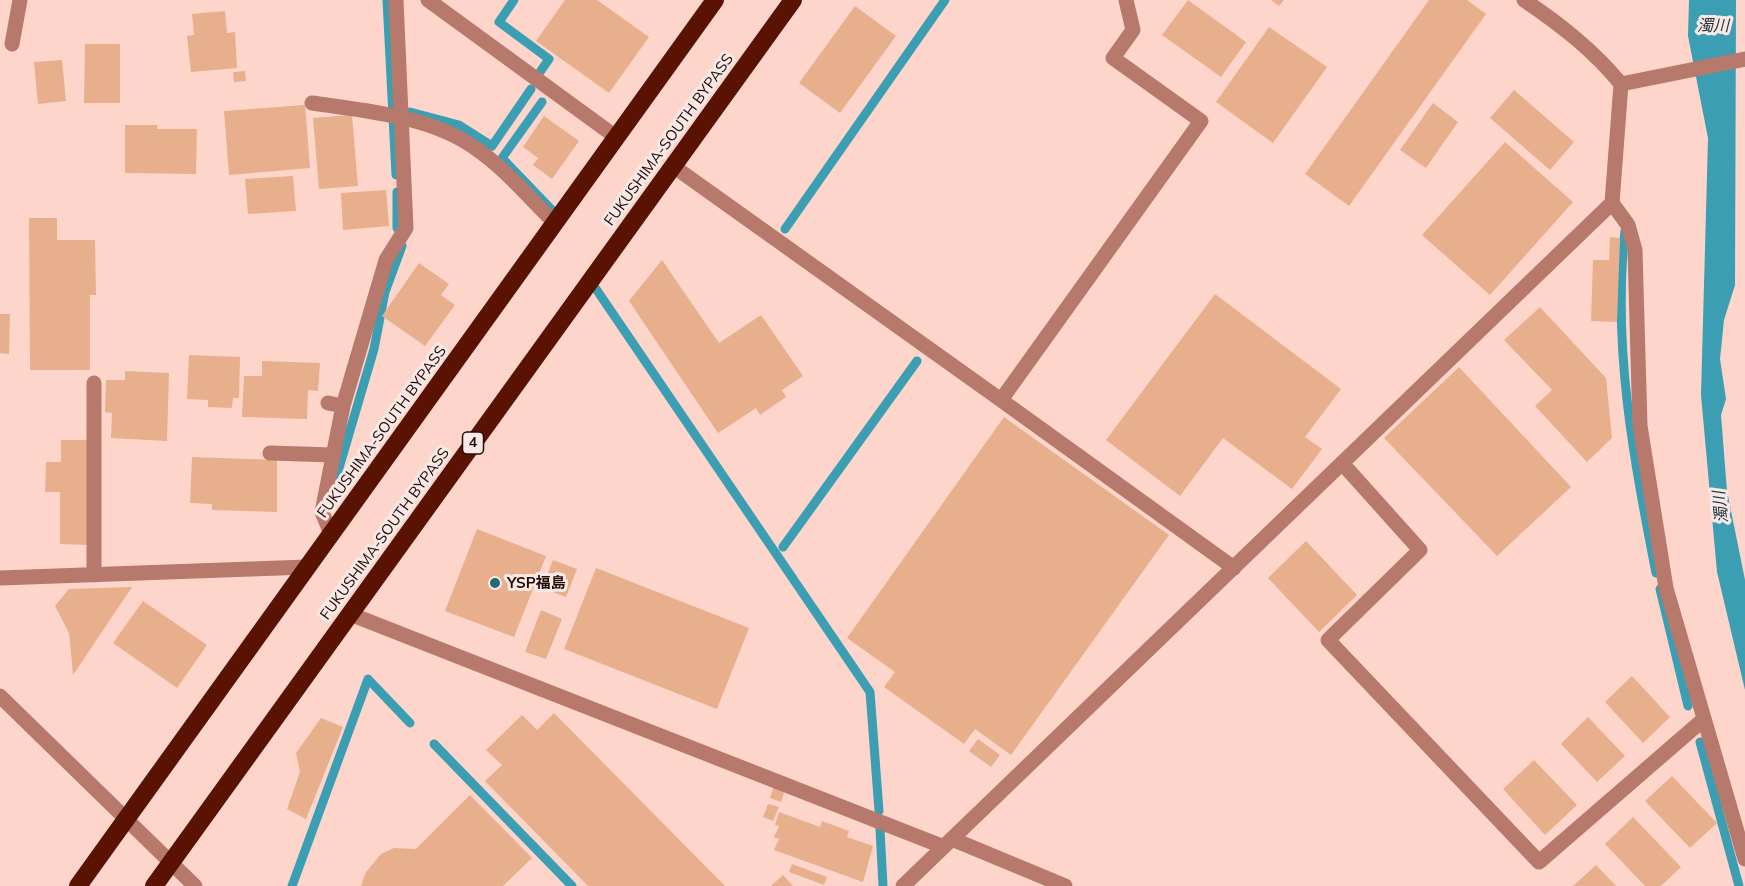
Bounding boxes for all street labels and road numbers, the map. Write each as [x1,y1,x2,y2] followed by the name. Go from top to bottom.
[601,51,737,229] street label: FUKUSHIMA-SOUTH BYPASS
[314,343,450,521] street label: FUKUSHIMA-SOUTH BYPASS
[462,432,484,454] road number: 4
[317,445,453,623] street label: FUKUSHIMA-SOUTH BYPASS

